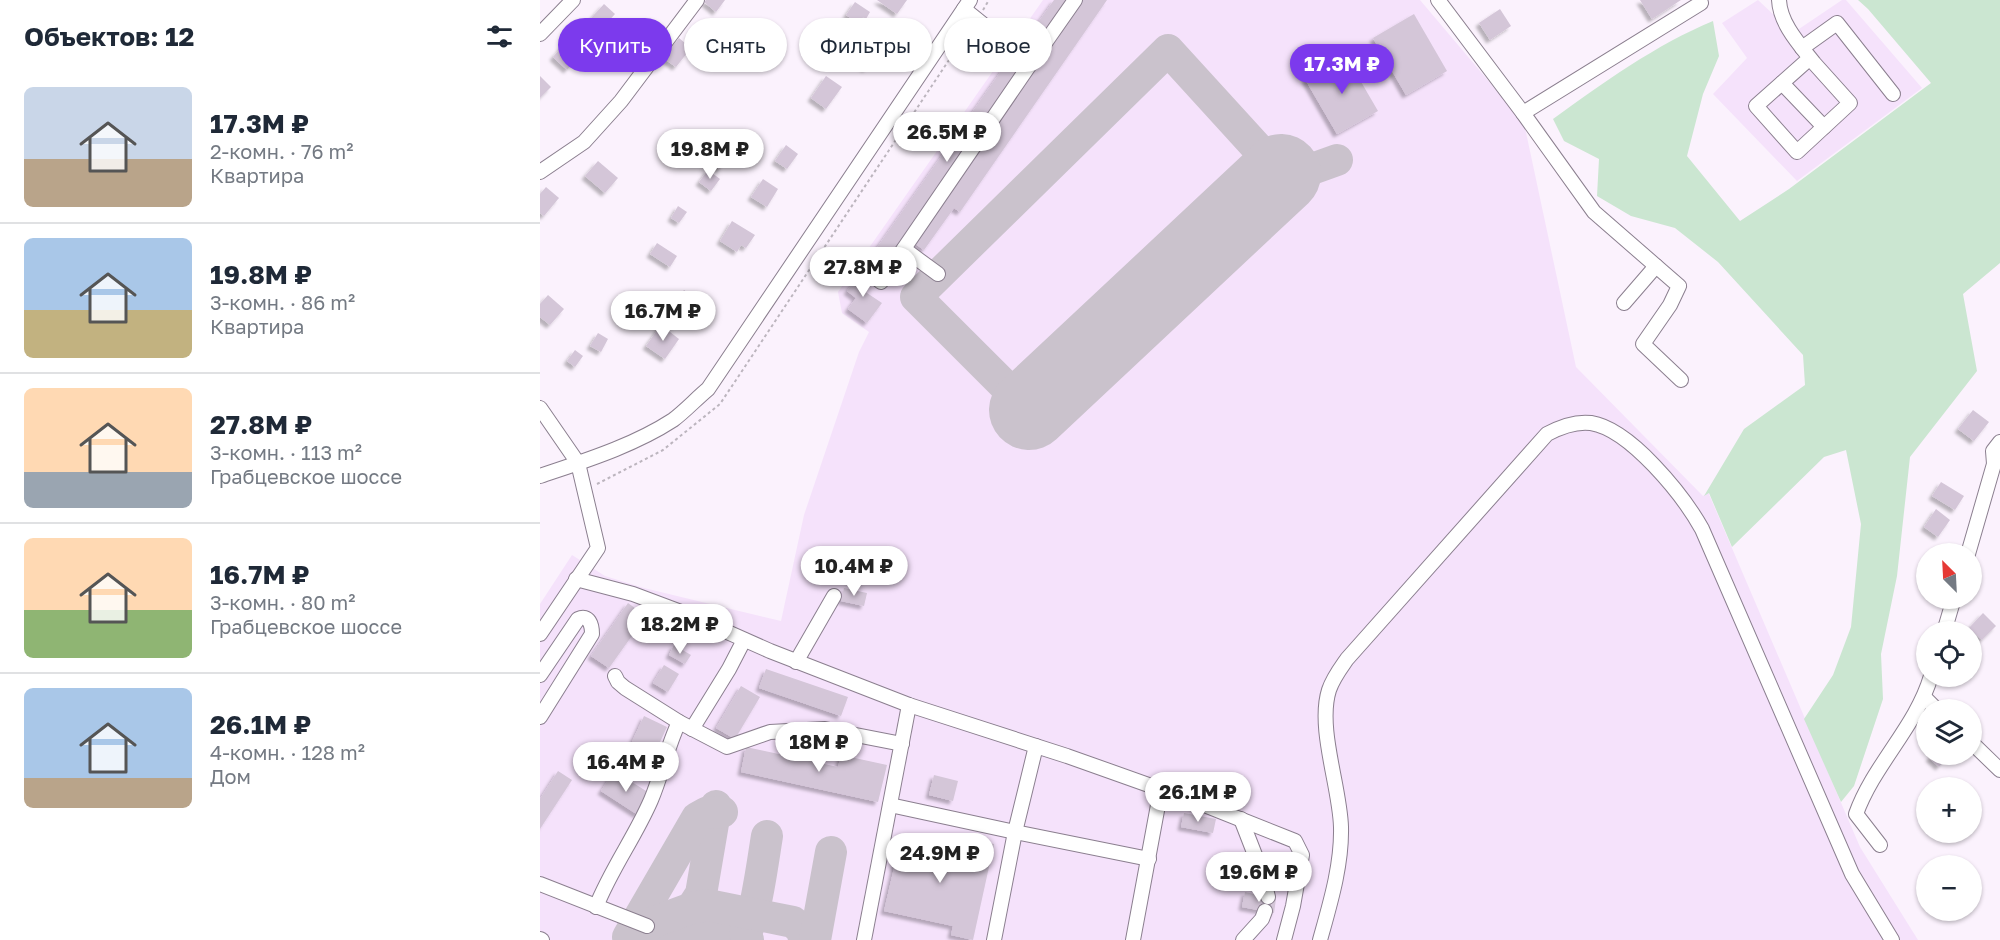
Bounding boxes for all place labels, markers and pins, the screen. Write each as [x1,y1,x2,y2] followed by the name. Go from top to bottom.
[1287,44,1397,95] pin: 17.3M ₽
[892,112,1002,163] pin: 26.5M ₽
[655,129,765,180] pin: 19.8M ₽
[808,247,918,298] pin: 27.8M ₽
[608,291,718,342] pin: 16.7M ₽
[799,546,909,597] pin: 10.4M ₽
[625,604,735,655] pin: 18.2M ₽
[777,722,861,773] pin: 18M ₽
[571,742,681,793] pin: 16.4M ₽
[1143,772,1253,823] pin: 26.1M ₽
[885,833,995,884] pin: 24.9M ₽
[1204,852,1314,903] pin: 19.6M ₽

